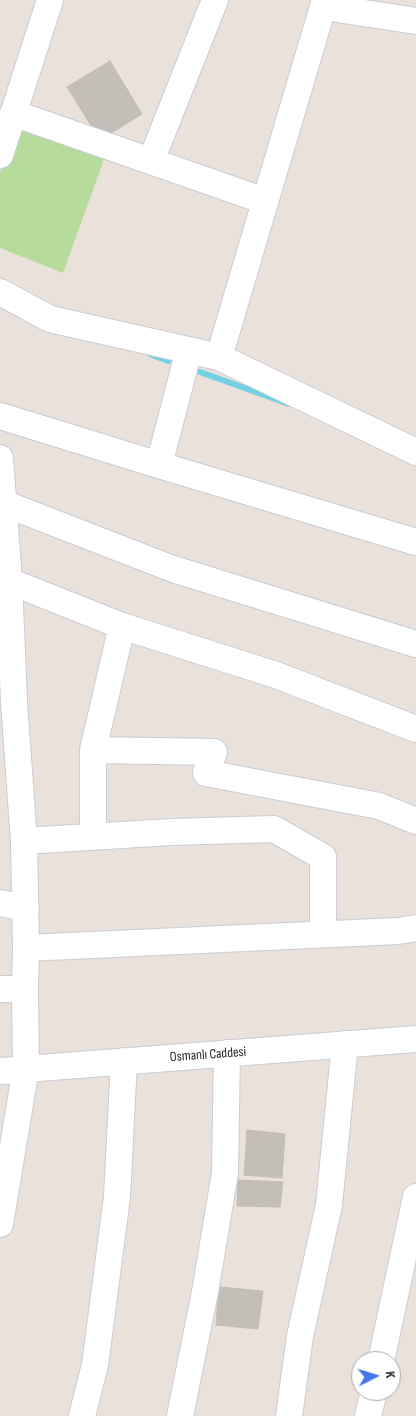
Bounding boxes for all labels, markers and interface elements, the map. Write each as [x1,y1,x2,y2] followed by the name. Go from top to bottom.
[169,1044,247,1066] street label: Osmanlı Caddesi
[351,1351,401,1401] north arrow
[382,1371,399,1379] text: K

